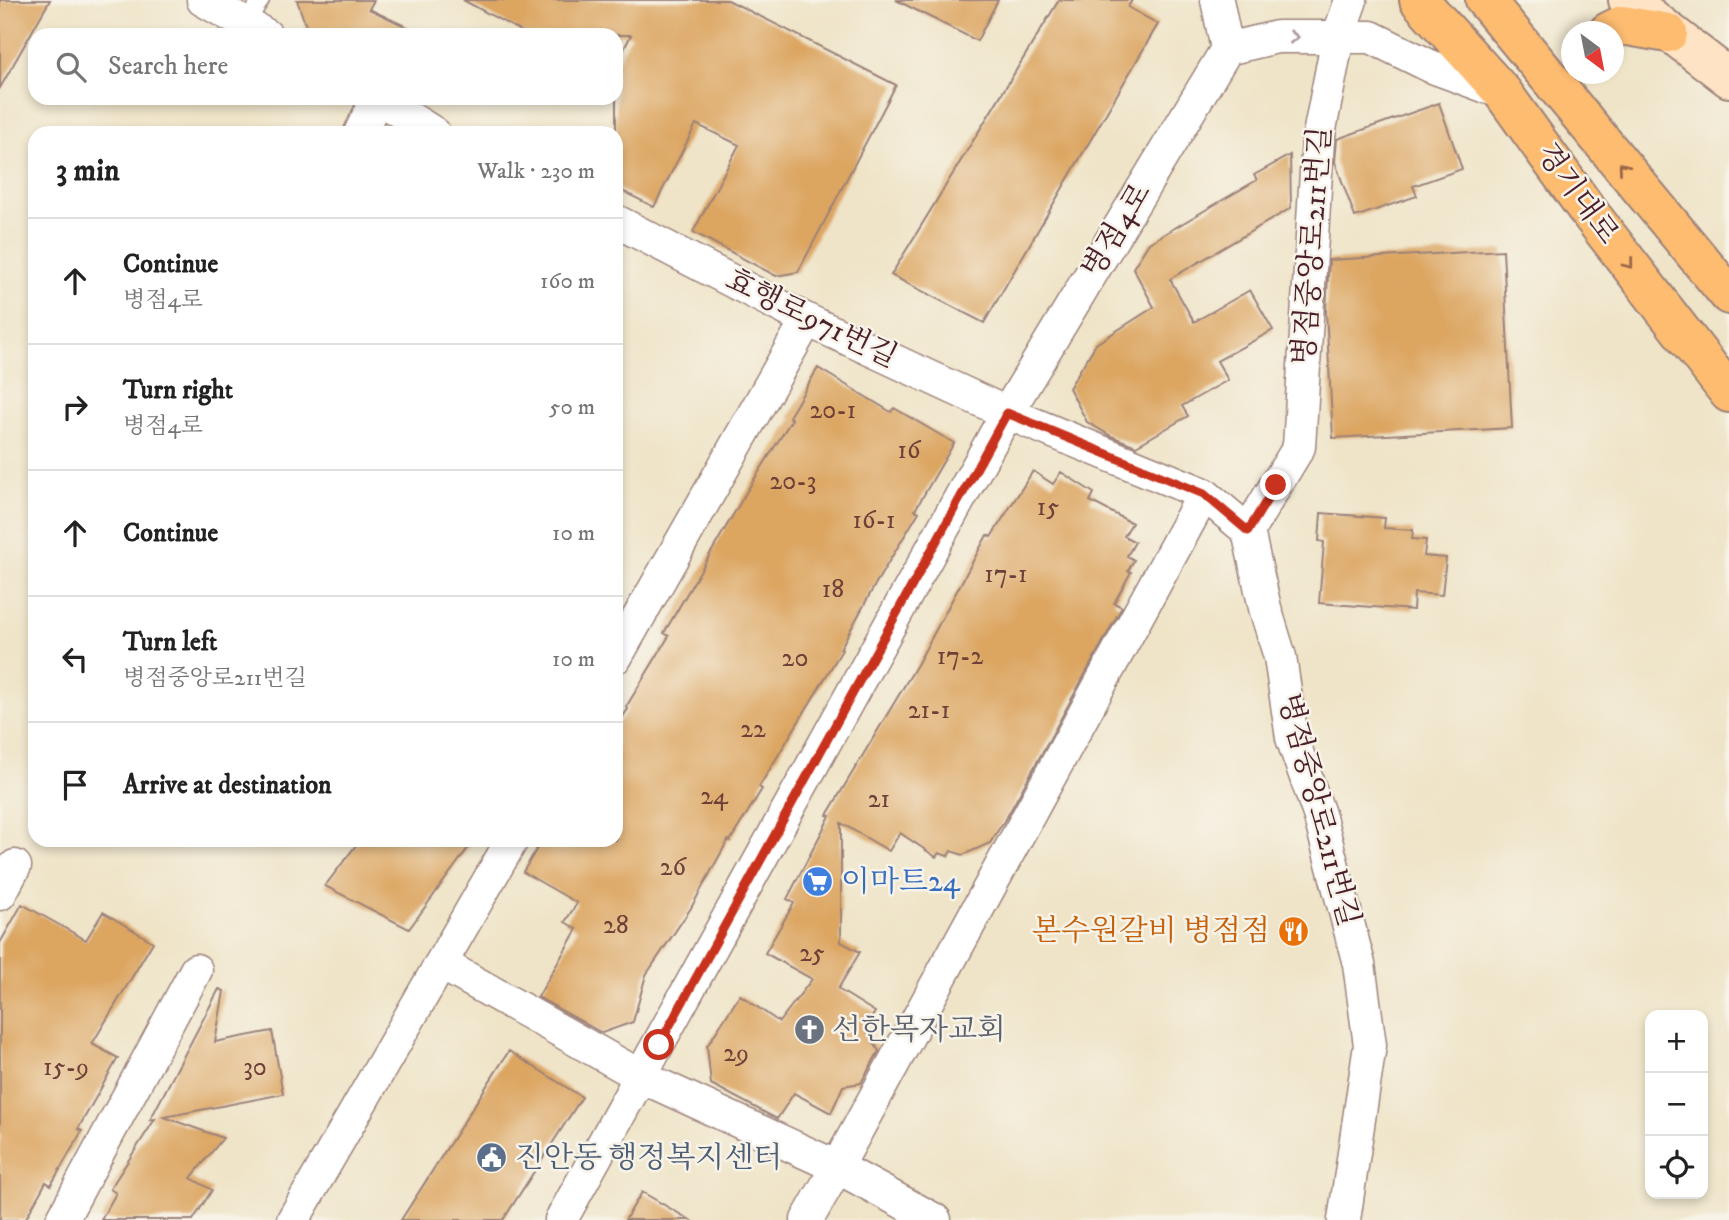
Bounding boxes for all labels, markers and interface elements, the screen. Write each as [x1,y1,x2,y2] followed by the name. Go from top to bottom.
[1561,21,1624,84] north arrow
[28,28,623,105] search box
[1289,29,1300,45] one-way arrow
[52,48,90,86] icon: search
[108,50,228,83] text: Search here
[1286,125,1340,367] street label: 병점중앙로211번길
[1528,136,1626,252] street label: 경기대로
[56,153,120,190] text: 3 min
[477,157,595,186] text: Walk · 230 m
[1619,163,1631,176] one-way arrow
[1074,177,1160,285] street label: 병점4로
[123,248,218,281] text: Continue
[1620,257,1633,269] one-way arrow
[719,261,903,377] street label: 효행로971번길
[56,262,94,300] icon: ahead
[540,267,595,296] text: 160 m
[123,286,203,315] text: 병점4로
[123,374,233,407] text: Turn right
[56,388,94,426] icon: right
[549,393,595,422] text: 50 m
[810,394,856,427] house number: 20-1
[123,412,203,441] text: 병점4로
[898,434,922,467] house number: 16
[769,465,817,498] house number: 20-3
[1260,469,1291,500] route end
[1037,491,1059,524] house number: 15
[852,504,896,537] house number: 16-1
[56,514,94,552] icon: ahead
[123,517,218,550] text: Continue
[552,519,595,548] text: 10 m
[984,558,1028,591] house number: 17-1
[822,573,844,606] house number: 18
[123,626,217,659] text: Turn left
[56,640,94,678] icon: left
[937,640,984,673] house number: 17-2
[782,642,808,675] house number: 20
[552,645,595,674] text: 10 m
[123,664,307,693] text: 병점중앙로211번길
[1269,689,1367,931] street label: 병점중앙로211번길
[908,694,950,727] house number: 21-1
[740,713,766,746] house number: 22
[56,766,94,804] icon: arrive
[123,769,332,802] text: Arrive at destination
[700,780,729,813] house number: 24
[868,783,890,816] house number: 21
[660,851,688,884] house number: 26
[841,864,961,901] place label: 이마트24
[801,865,835,899] supermarket icon: 이마트24
[603,909,629,942] house number: 28
[1032,913,1270,950] place label: 본수원갈비 병점점
[1276,914,1310,948] restaurant icon: 본수원갈비 병점점
[799,937,825,970] house number: 25
[1645,1010,1708,1199] map controls
[1645,1010,1708,1073] button: +
[832,1012,1006,1049] place label: 선한목자교회
[792,1013,826,1047] church icon: 선한목자교회
[643,1029,674,1060] route start
[723,1037,749,1070] house number: 29
[43,1051,89,1084] house number: 15-9
[243,1051,267,1084] house number: 30
[1645,1073,1708,1136] button: −
[1645,1136,1708,1199] button: locate
[515,1140,782,1177] place label: 진안동 행정복지센터
[475,1141,509,1175] public building icon: 진안동 행정복지센터

